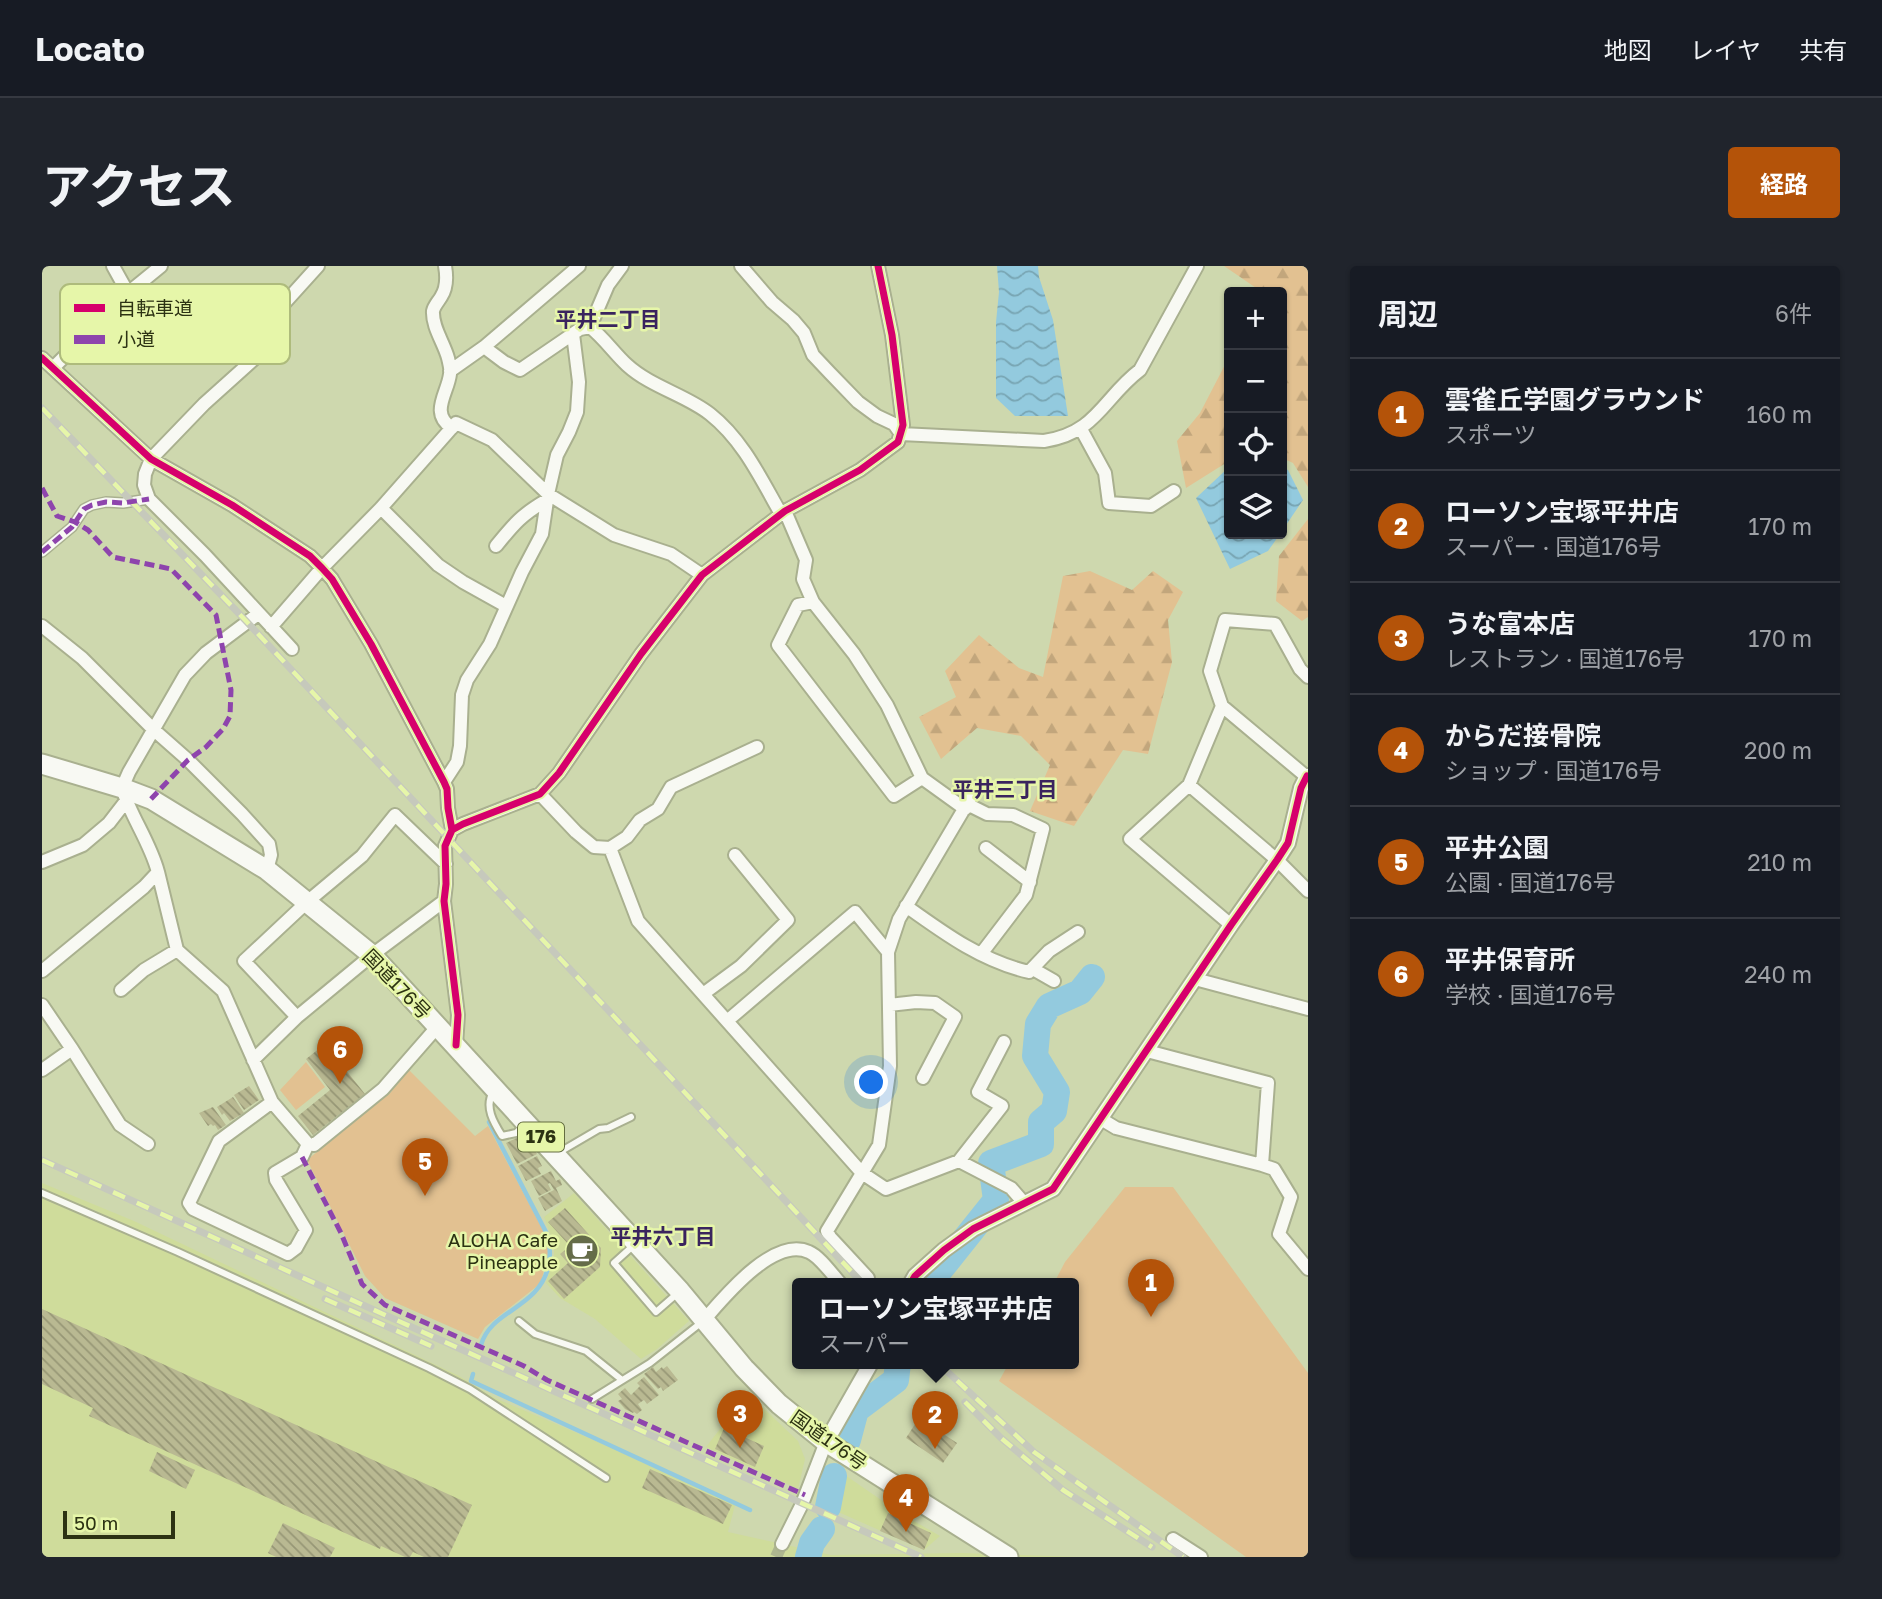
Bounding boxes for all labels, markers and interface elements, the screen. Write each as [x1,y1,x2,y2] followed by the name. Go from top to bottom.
[35,29,145,68] text: Locato
[1604,35,1652,64] text: 地図
[1690,35,1761,64] text: レイヤ
[1799,35,1847,64] text: 共有
[1728,147,1840,218] button: 経路
[42,156,236,215] text: アクセス
[60,284,290,364] legend
[1224,287,1287,539] map controls
[1224,287,1287,350] button: +
[117,296,193,319] text: 自転車道
[1378,296,1438,332] text: 周辺
[1775,299,1812,327] text: 6件
[556,306,661,332] district label: 平井二丁目
[117,327,155,350] text: 小道
[1224,350,1287,413] button: −
[1445,384,1705,415] text: 雲雀丘学園グラウンド
[1395,400,1407,428] text: 1
[1747,400,1812,428] text: 160 m
[1224,413,1287,476] button: locate
[1445,420,1537,448] text: スポーツ
[1224,476,1287,539] button: layers
[1445,496,1679,527] text: ローソン宝塚平井店
[1394,512,1408,540] text: 2
[1748,512,1812,540] text: 170 m
[1445,532,1661,560] text: スーパー · 国道176号
[1445,608,1575,639] text: うな富本店
[1394,624,1408,652] text: 3
[1748,624,1812,652] text: 170 m
[1445,644,1685,672] text: レストラン · 国道176号
[1445,720,1601,751] text: からだ接骨院
[1394,736,1408,764] text: 4
[1744,736,1812,764] text: 200 m
[1445,756,1662,784] text: ショップ · 国道176号
[953,776,1058,802] district label: 平井三丁目
[1445,832,1549,863] text: 平井公園
[1394,848,1408,876] text: 5
[1747,848,1812,876] text: 210 m
[1445,868,1616,896] text: 公園 · 国道176号
[359,944,436,1023] street label: 国道176号
[1445,944,1575,975] text: 平井保育所
[1394,960,1408,988] text: 6
[1744,960,1812,988] text: 240 m
[1445,980,1616,1008] text: 学校 · 国道176号
[317,1026,363,1084] pin: 6
[854,1065,888,1099] your location
[518,1122,564,1152] road number: 176
[402,1138,448,1196] pin: 5
[611,1223,716,1249] district label: 平井六丁目
[448,1228,558,1273] place label: ALOHA Cafe Pineapple
[563,1232,601,1270] cafe icon: ALOHA Cafe Pineapple
[1128,1259,1174,1317] pin: 1
[792,1278,1079,1369] popup
[818,1293,1053,1324] text: ローソン宝塚平井店
[818,1329,910,1357] text: スーパー
[717,1390,763,1448] pin: 3
[912,1391,958,1449] pin: 2
[787,1405,872,1474] street label: 国道176号
[883,1474,929,1532] pin: 4
[63,1508,175,1540] scale bar
[74,1511,118,1534] text: 50 m

